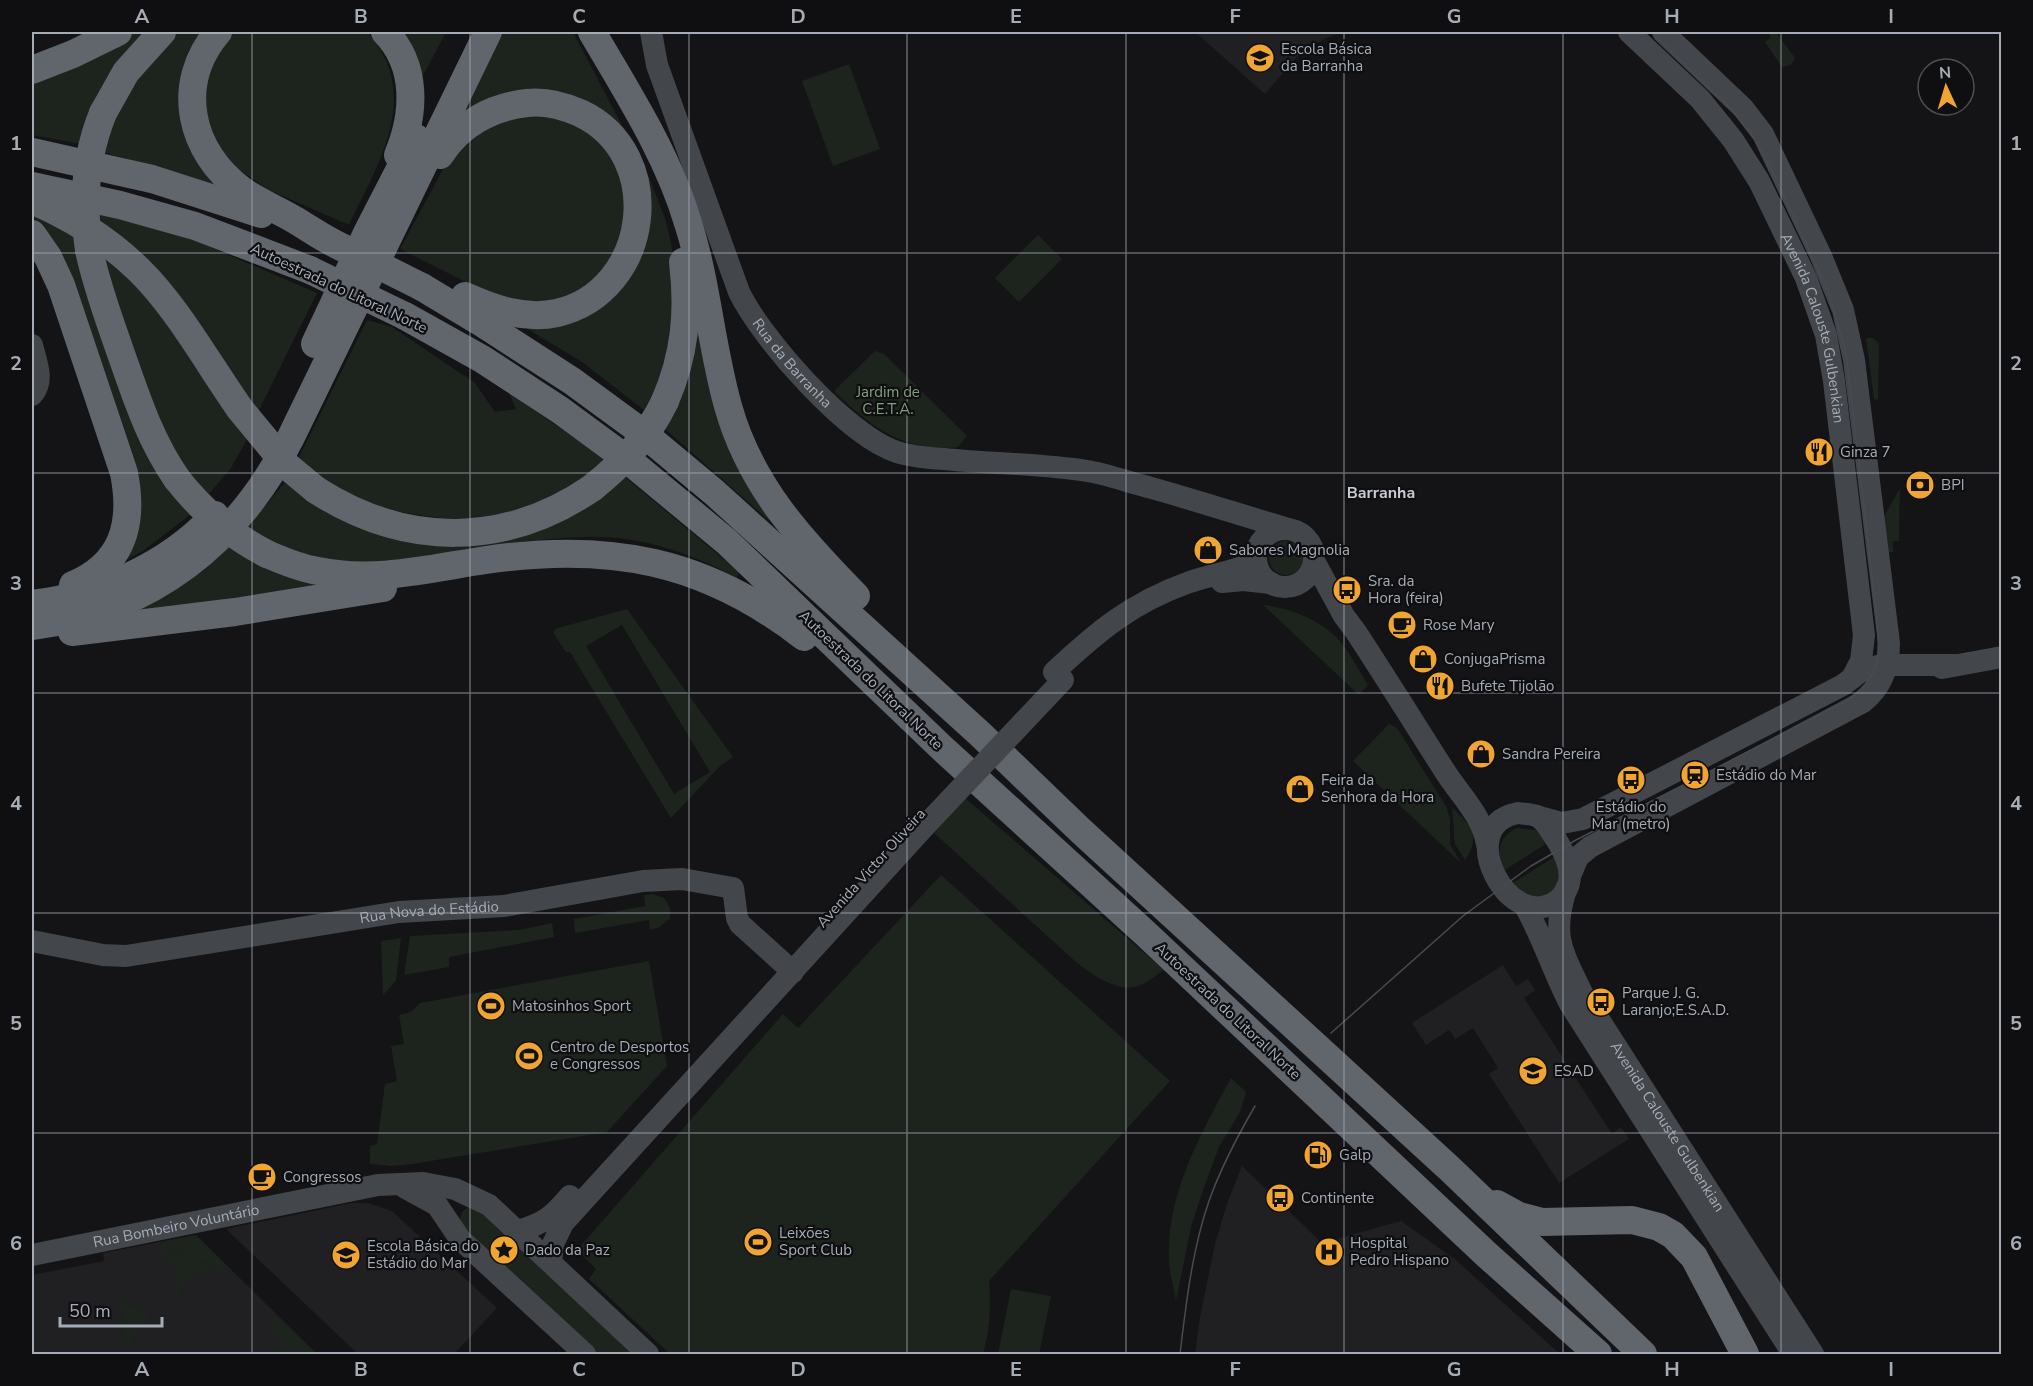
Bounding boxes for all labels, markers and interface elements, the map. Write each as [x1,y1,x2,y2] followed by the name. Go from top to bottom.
[135,3,150,30] text: A
[354,3,368,30] text: B
[572,3,586,30] text: C
[790,3,806,30] text: D
[1010,3,1022,30] text: E
[1229,3,1241,30] text: F
[1447,3,1461,30] text: G
[1664,3,1680,30] text: H
[1888,3,1894,30] text: I
[1281,39,1372,76] place label: Escola Básica da Barranha
[1244,42,1276,74] school or university icon: Escola Básica da Barranha
[1916,57,1976,117] north arrow
[1938,62,1952,84] text: N
[10,130,22,157] text: 1
[2010,130,2022,157] text: 1
[1776,230,1849,424] street label: Avenida Calouste Gulbenkian
[247,238,431,338] street label: Autoestrada do Litoral Norte
[748,314,836,412] street label: Rua da Barranha
[10,350,22,377] text: 2
[2010,350,2022,377] text: 2
[855,382,920,419] park label: Jardim de C.E.T.A.
[1803,436,1835,468] restaurant icon: Ginza 7
[1840,442,1891,462] place label: Ginza 7
[1904,469,1936,501] bank icon: BPI
[1941,475,1964,495] place label: BPI
[1347,482,1415,504] district label: Barranha
[1192,534,1224,566] shop icon: Sabores Magnolia
[1229,540,1350,560] place label: Sabores Magnolia
[10,570,22,597] text: 3
[2010,570,2022,597] text: 3
[1368,571,1444,608] place label: Sra. da Hora (feira)
[1331,574,1363,606] bus stop icon: Sra. da Hora (feira)
[795,606,947,754] street label: Autoestrada do Litoral Norte
[1386,609,1418,641] cafe icon: Rose Mary
[1423,615,1495,635] place label: Rose Mary
[1407,643,1439,675] shop icon: ConjugaPrisma
[1444,649,1545,669] place label: ConjugaPrisma
[1424,670,1456,702] restaurant icon: Bufete Tijolão
[1461,676,1554,696] place label: Bufete Tijolão
[1465,738,1497,770] shop icon: Sandra Pereira
[1502,744,1601,764] place label: Sandra Pereira
[1679,759,1711,791] station icon: Estádio do Mar
[1615,764,1647,796] bus stop icon: Estádio do Mar (metro)
[1716,765,1817,785] place label: Estádio do Mar
[1321,770,1434,807] place label: Feira da Senhora da Hora
[1284,773,1316,805] shop icon: Feira da Senhora da Hora
[10,790,22,817] text: 4
[2010,790,2022,817] text: 4
[1591,797,1671,834] place label: Estádio do Mar (metro)
[812,804,930,932] street label: Avenida Victor Oliveira
[358,896,499,928] street label: Rua Nova do Estádio
[1151,938,1305,1084] street label: Autoestrada do Litoral Norte
[1622,983,1729,1020] place label: Parque J. G. Laranjo;E.S.A.D.
[1585,986,1617,1018] bus stop icon: Parque J. G. Laranjo;E.S.A.D.
[475,990,507,1022] sports icon: Matosinhos Sport
[512,996,632,1016] place label: Matosinhos Sport
[10,1010,22,1037] text: 5
[2010,1010,2022,1037] text: 5
[550,1037,689,1074] place label: Centro de Desportos e Congressos
[1606,1038,1729,1216] street label: Avenida Calouste Gulbenkian
[513,1040,545,1072] sports icon: Centro de Desportos e Congressos
[1517,1055,1549,1087] school or university icon: ESAD
[1554,1061,1594,1081] place label: ESAD
[1302,1139,1334,1171] fuel station icon: Galp
[1339,1145,1371,1165] place label: Galp
[246,1161,278,1193] cafe icon: Congressos
[283,1167,361,1187] place label: Congressos
[1264,1182,1296,1214] bus stop icon: Continente
[1301,1188,1374,1208] place label: Continente
[91,1199,261,1252] street label: Rua Bombeiro Voluntário
[779,1223,852,1260] place label: Leixões Sport Club
[742,1226,774,1258] sports icon: Leixões Sport Club
[10,1230,22,1257] text: 6
[2010,1230,2022,1257] text: 6
[1350,1233,1449,1270] place label: Hospital Pedro Hispano
[488,1234,520,1266] place icon: Dado da Paz
[367,1236,479,1273] place label: Escola Básica do Estádio do Mar
[1313,1236,1345,1268] hospital icon: Hospital Pedro Hispano
[330,1239,362,1271] school or university icon: Escola Básica do Estádio do Mar
[525,1240,610,1260] place label: Dado da Paz
[60,1290,162,1328] scale bar
[69,1299,111,1323] text: 50 m
[135,1356,150,1383] text: A
[354,1356,368,1383] text: B
[572,1356,586,1383] text: C
[790,1356,806,1383] text: D
[1010,1356,1022,1383] text: E
[1229,1356,1241,1383] text: F
[1447,1356,1461,1383] text: G
[1664,1356,1680,1383] text: H
[1888,1356,1894,1383] text: I

